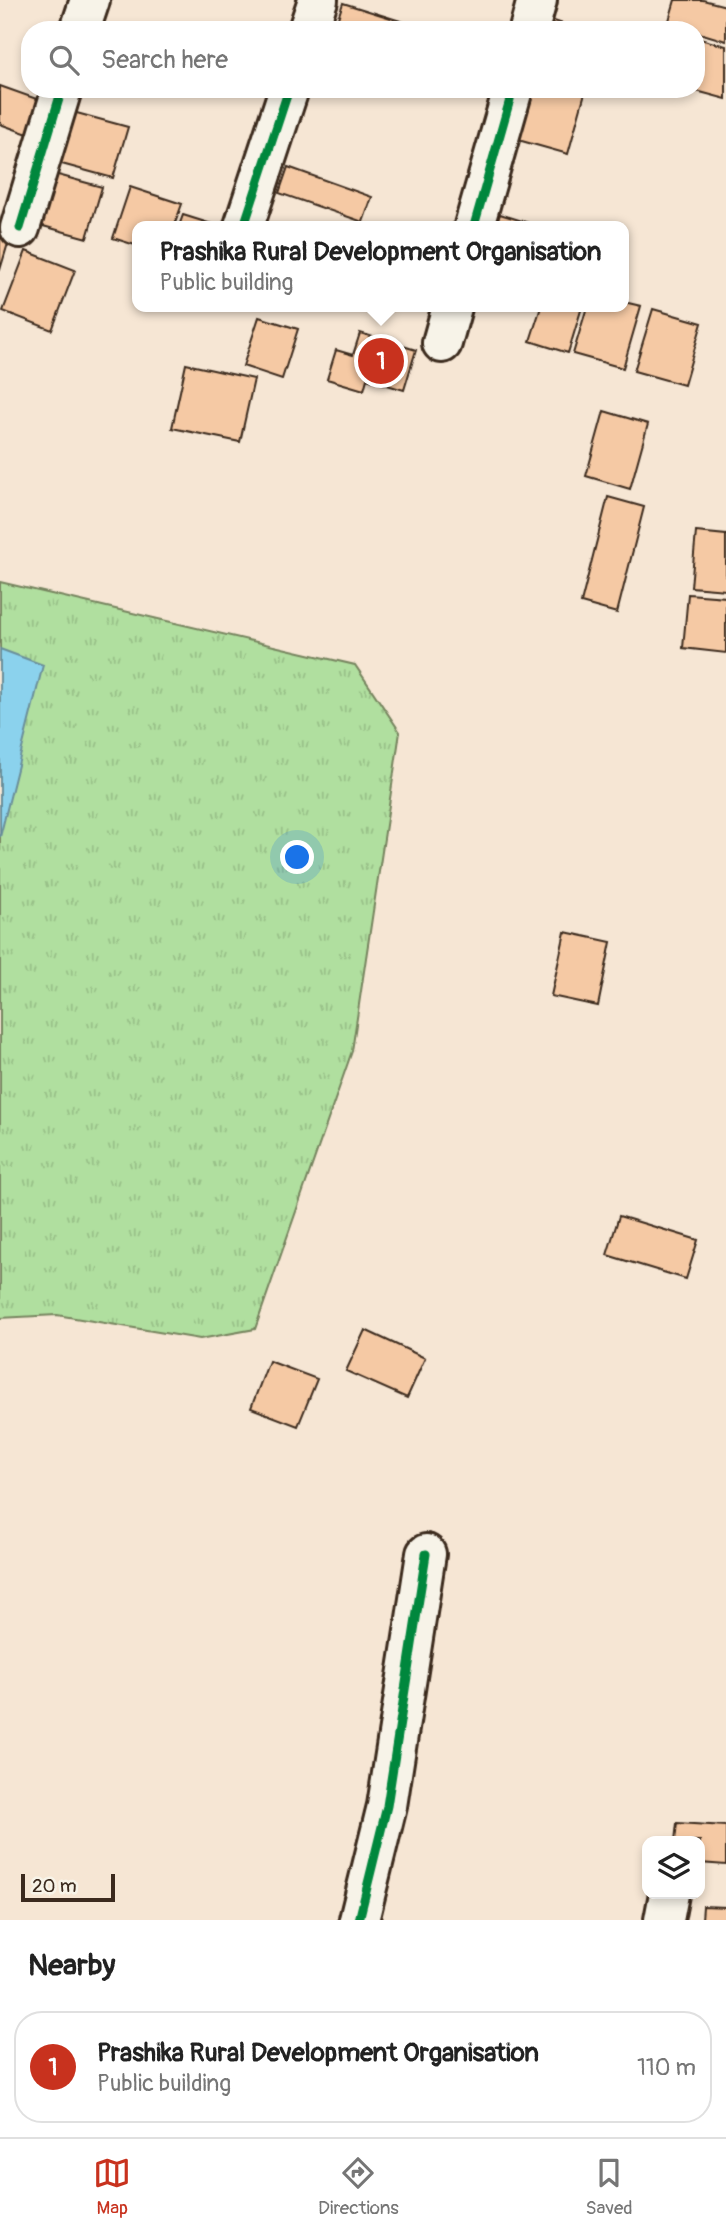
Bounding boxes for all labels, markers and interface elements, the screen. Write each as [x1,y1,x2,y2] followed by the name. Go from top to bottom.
[21,21,705,98] search box
[45,41,83,79] icon: search
[101,44,228,76] text: Search here
[132,221,629,312] popup
[159,236,602,268] text: Prashika Rural Development Organisation
[159,268,293,297] text: Public building
[358,335,404,387] pin: 1
[280,840,314,874] your location
[642,1836,705,1899] map controls
[642,1836,705,1899] button: layers
[21,1871,116,1903] scale bar
[32,1874,77,1898] text: 20 m
[28,1947,115,1984] text: Nearby
[97,2037,539,2069] text: Prashika Rural Development Organisation
[49,2053,58,2082] text: 1
[637,2053,696,2082] text: 110 m
[97,2069,231,2098] text: Public building
[93,2154,131,2220] tab: Map
[318,2154,399,2220] tab: Directions
[585,2154,633,2220] tab: Saved

